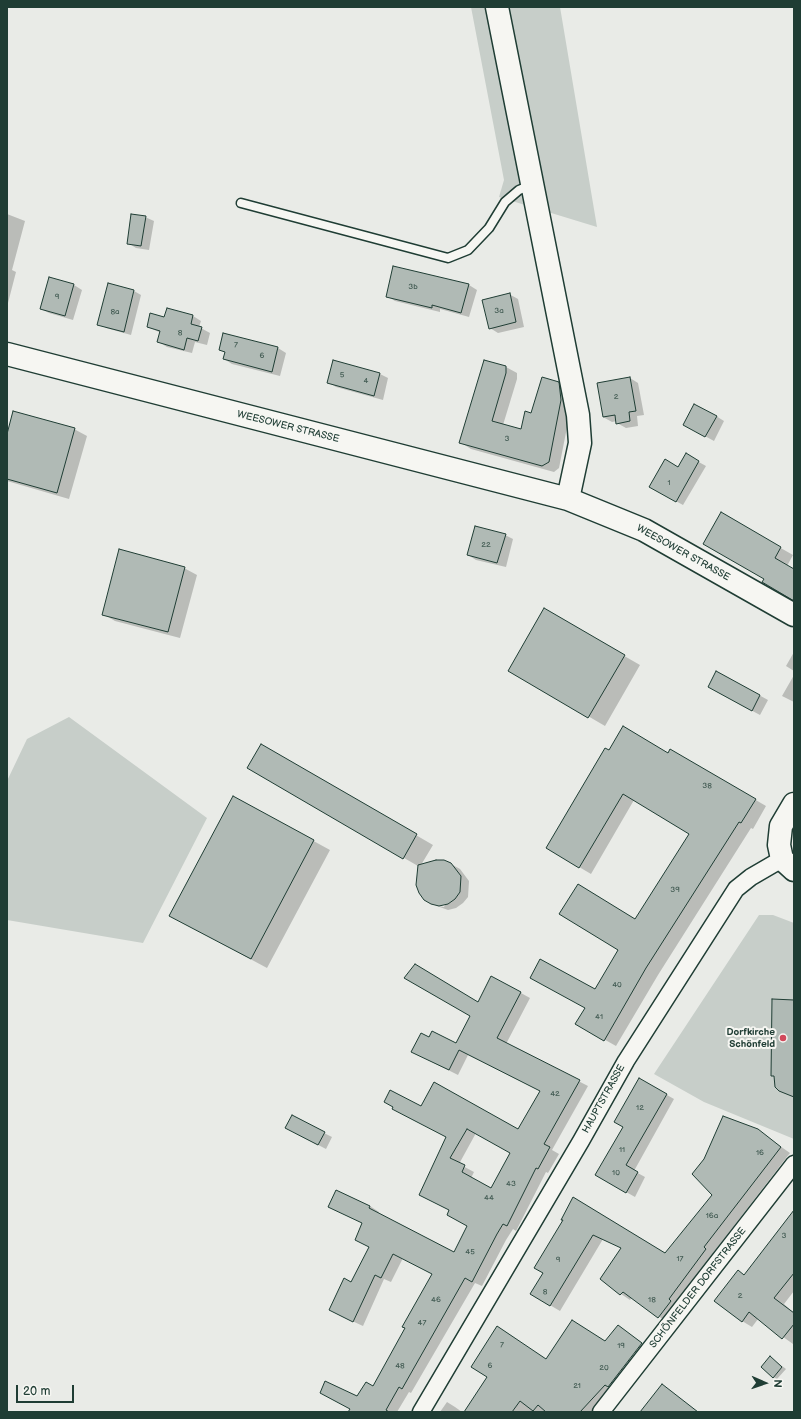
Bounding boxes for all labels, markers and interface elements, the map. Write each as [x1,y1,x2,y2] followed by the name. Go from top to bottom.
[408,282,418,292] house number: 3b
[55,292,59,302] house number: 9
[494,306,504,316] house number: 3a
[110,307,120,317] house number: 8a
[178,328,182,338] house number: 8
[234,340,238,350] house number: 7
[260,351,264,361] house number: 6
[340,370,344,380] house number: 5
[364,376,368,386] house number: 4
[614,392,618,402] house number: 2
[236,408,340,446] street label: WEESOWER STRASSE
[505,434,509,444] house number: 3
[667,478,671,488] house number: 1
[634,522,732,584] street label: WEESOWER STRASSE
[481,540,491,550] house number: 22
[702,781,712,791] house number: 38
[670,885,680,895] house number: 39
[612,980,622,990] house number: 40
[595,1012,603,1022] house number: 41
[726,1026,775,1050] place label: Dorfkirche Schönfeld
[778,1033,788,1043] marker: Dorfkirche Schönfeld
[580,1063,628,1135] street label: HAUPTSTRASSE
[550,1089,560,1099] house number: 42
[636,1103,644,1113] house number: 12
[619,1145,625,1155] house number: 11
[756,1148,764,1158] house number: 16
[612,1168,620,1178] house number: 10
[506,1179,516,1189] house number: 43
[484,1193,494,1203] house number: 44
[706,1211,718,1221] house number: 16a
[647,1225,749,1351] street label: SCHÖNFELDER DORFSTRASSE
[782,1231,786,1241] house number: 3
[465,1247,475,1257] house number: 45
[676,1254,684,1264] house number: 17
[556,1255,560,1265] house number: 9
[543,1287,547,1297] house number: 8
[738,1291,742,1301] house number: 2
[431,1295,441,1305] house number: 46
[648,1295,656,1305] house number: 18
[418,1318,426,1328] house number: 47
[500,1340,504,1350] house number: 7
[617,1341,625,1351] house number: 19
[395,1361,405,1371] house number: 48
[488,1361,492,1371] house number: 6
[599,1363,609,1373] house number: 20
[745,1363,785,1403] north arrow
[18,1377,76,1403] scale bar
[771,1379,784,1388] text: N
[573,1381,581,1391] house number: 21
[23,1384,50,1399] text: 20 m

